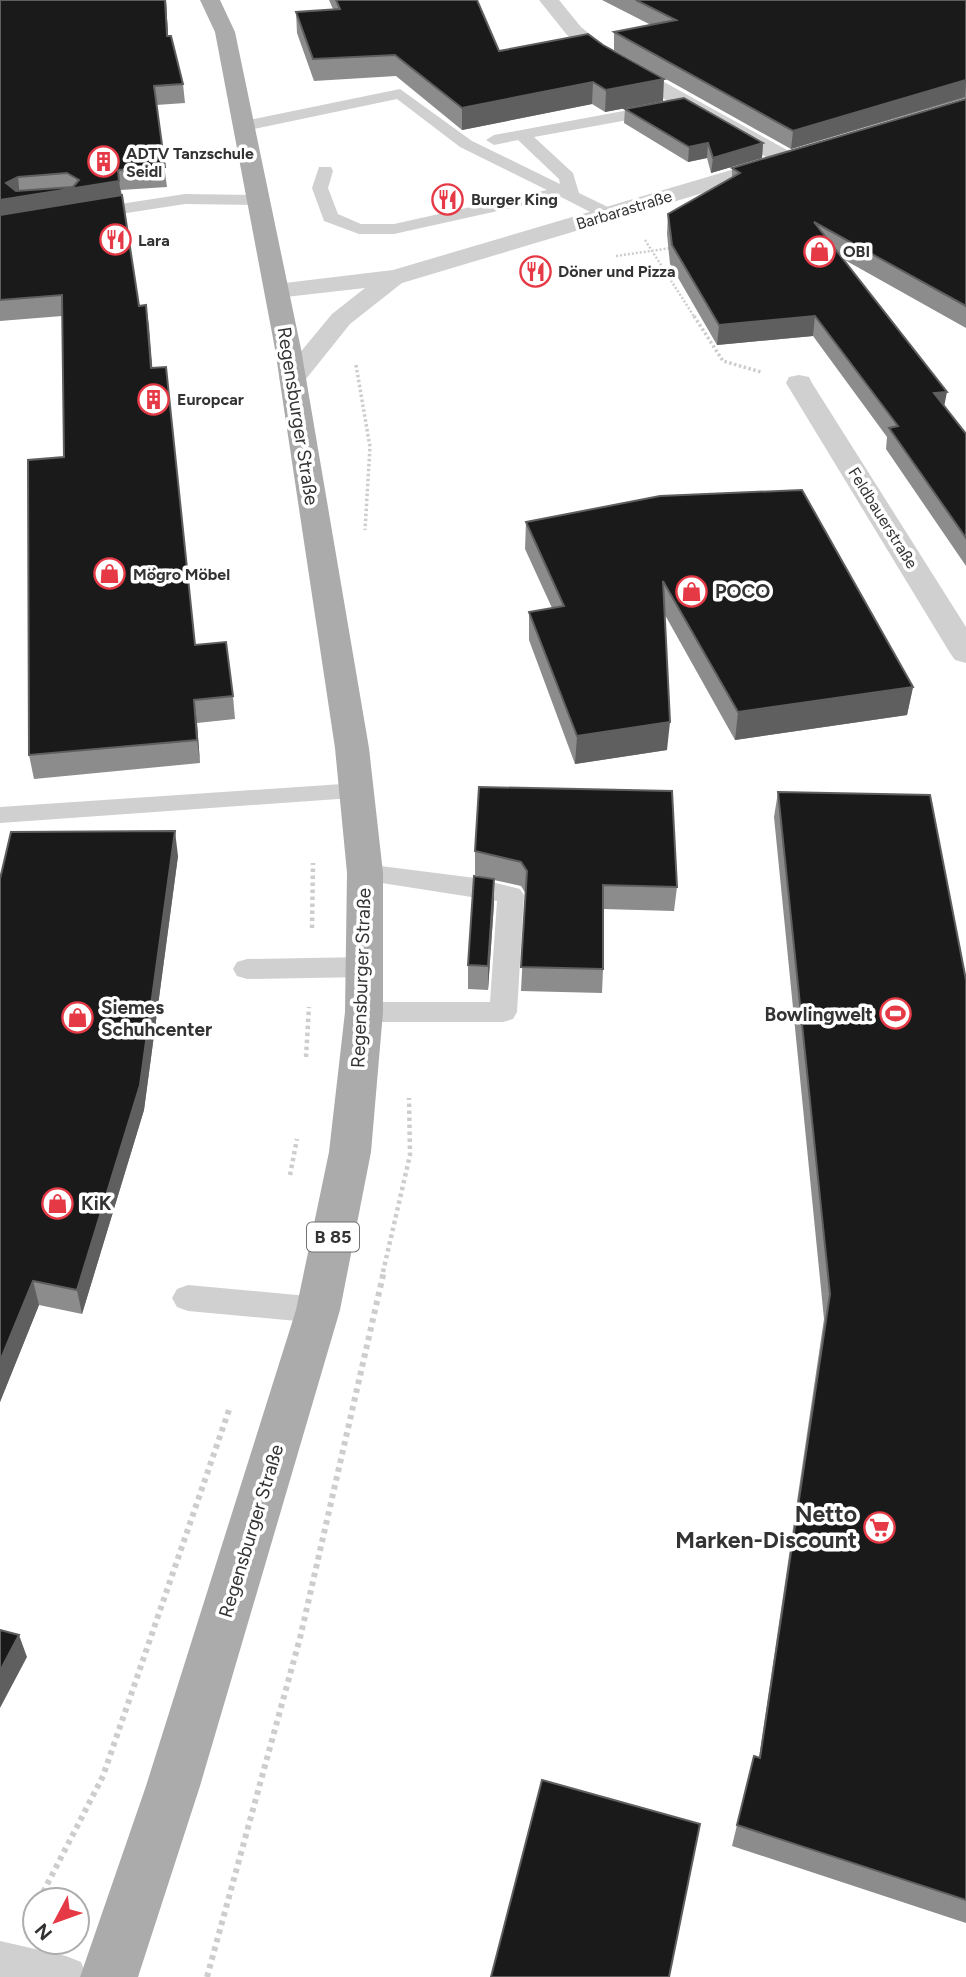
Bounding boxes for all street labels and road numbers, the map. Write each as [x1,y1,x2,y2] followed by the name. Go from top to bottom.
[574,186,675,234] street label: Barbarastraße
[273,325,323,507] street label: Regensburger Straße
[844,464,922,572] street label: Feldbauerstraße
[346,888,376,1068] street label: Regensburger Straße
[307,1222,359,1252] road number: B 85
[214,1442,288,1620] street label: Regensburger Straße

